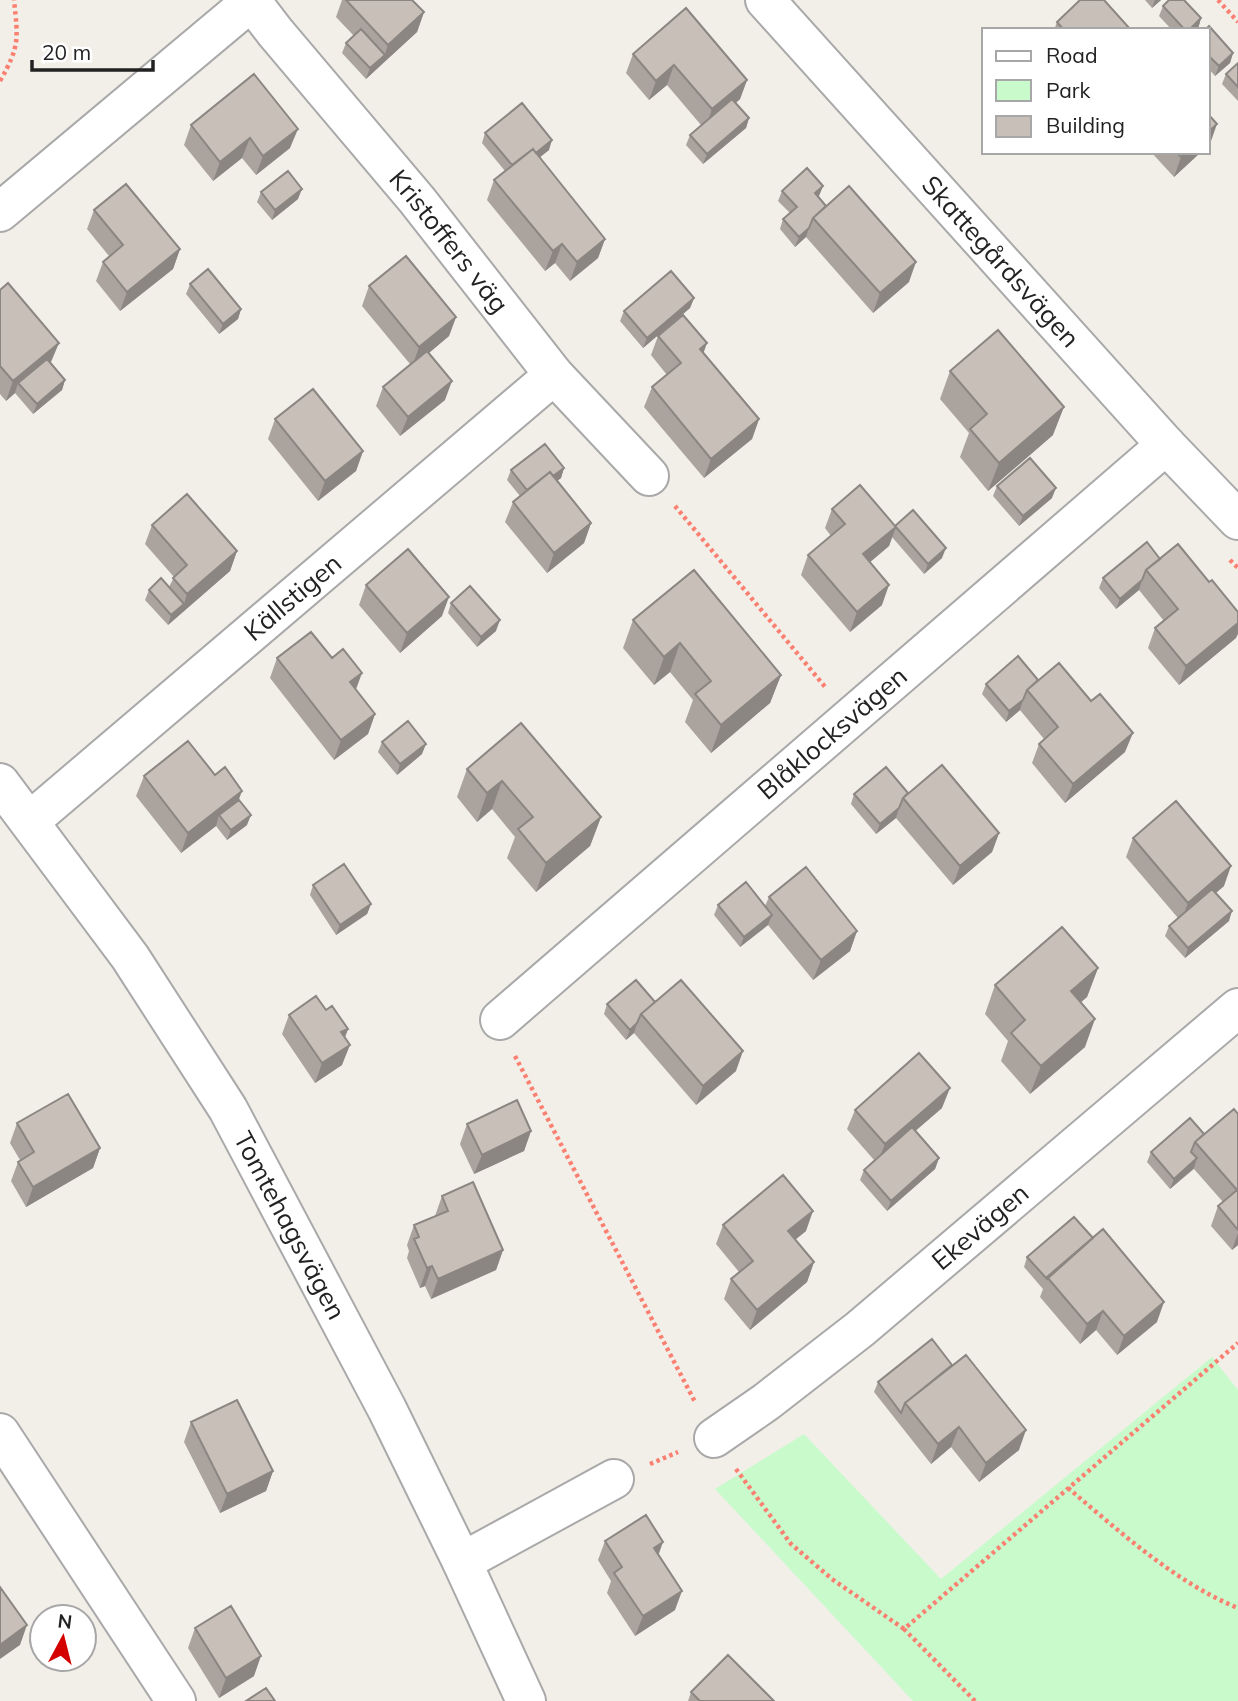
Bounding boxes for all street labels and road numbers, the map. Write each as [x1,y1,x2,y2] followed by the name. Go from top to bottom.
[382,163,516,319] street label: Kristoffers väg
[915,168,1087,354] street label: Skattegårdsvägen
[237,546,348,648] street label: Källstigen
[750,659,914,806] street label: Blåklocksvägen
[227,1126,354,1325] street label: Tomtehagsvägen
[925,1176,1035,1277] street label: Ekevägen

